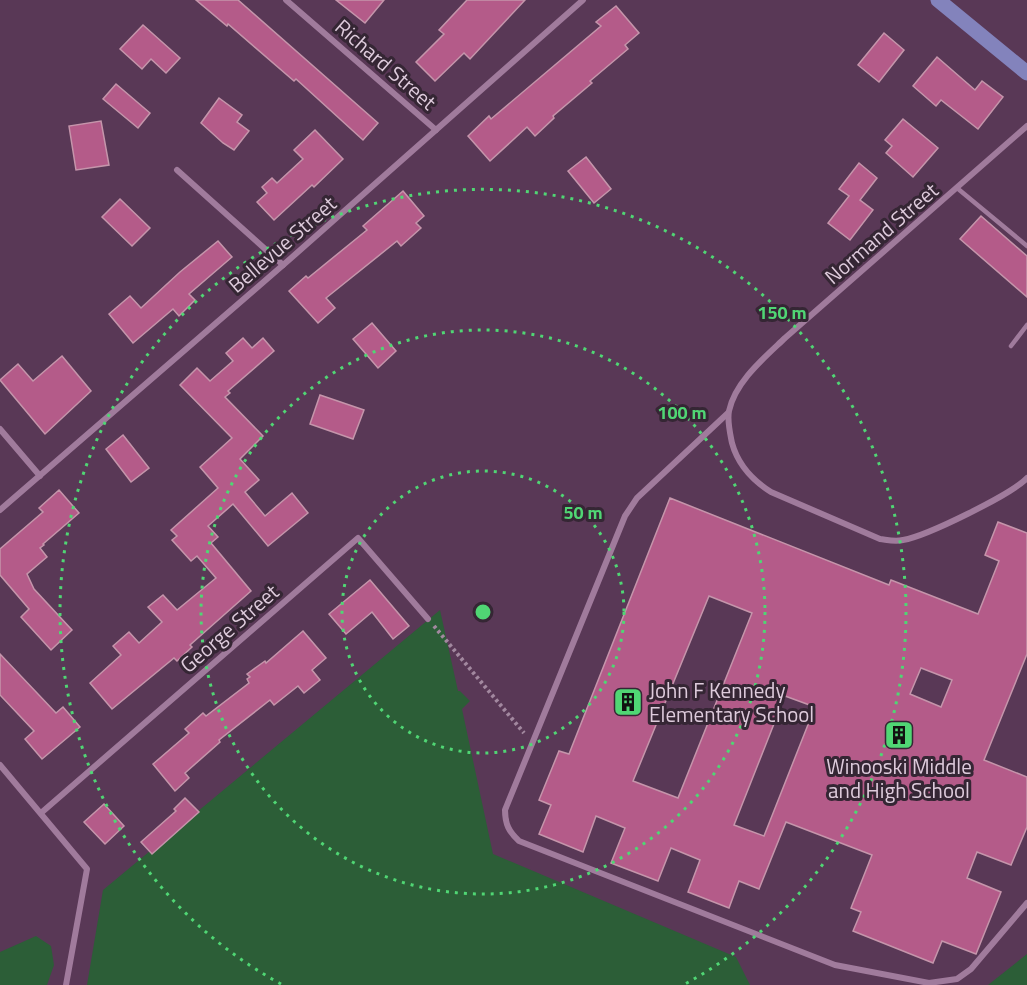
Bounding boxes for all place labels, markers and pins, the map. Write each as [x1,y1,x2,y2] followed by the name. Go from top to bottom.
[473,602,493,622] centre of rings
[649,674,814,730] place label: John F Kennedy Elementary School
[612,686,644,718] building icon: John F Kennedy Elementary School
[883,719,915,751] building icon: Winooski Middle and High School
[826,750,972,806] place label: Winooski Middle and High School

